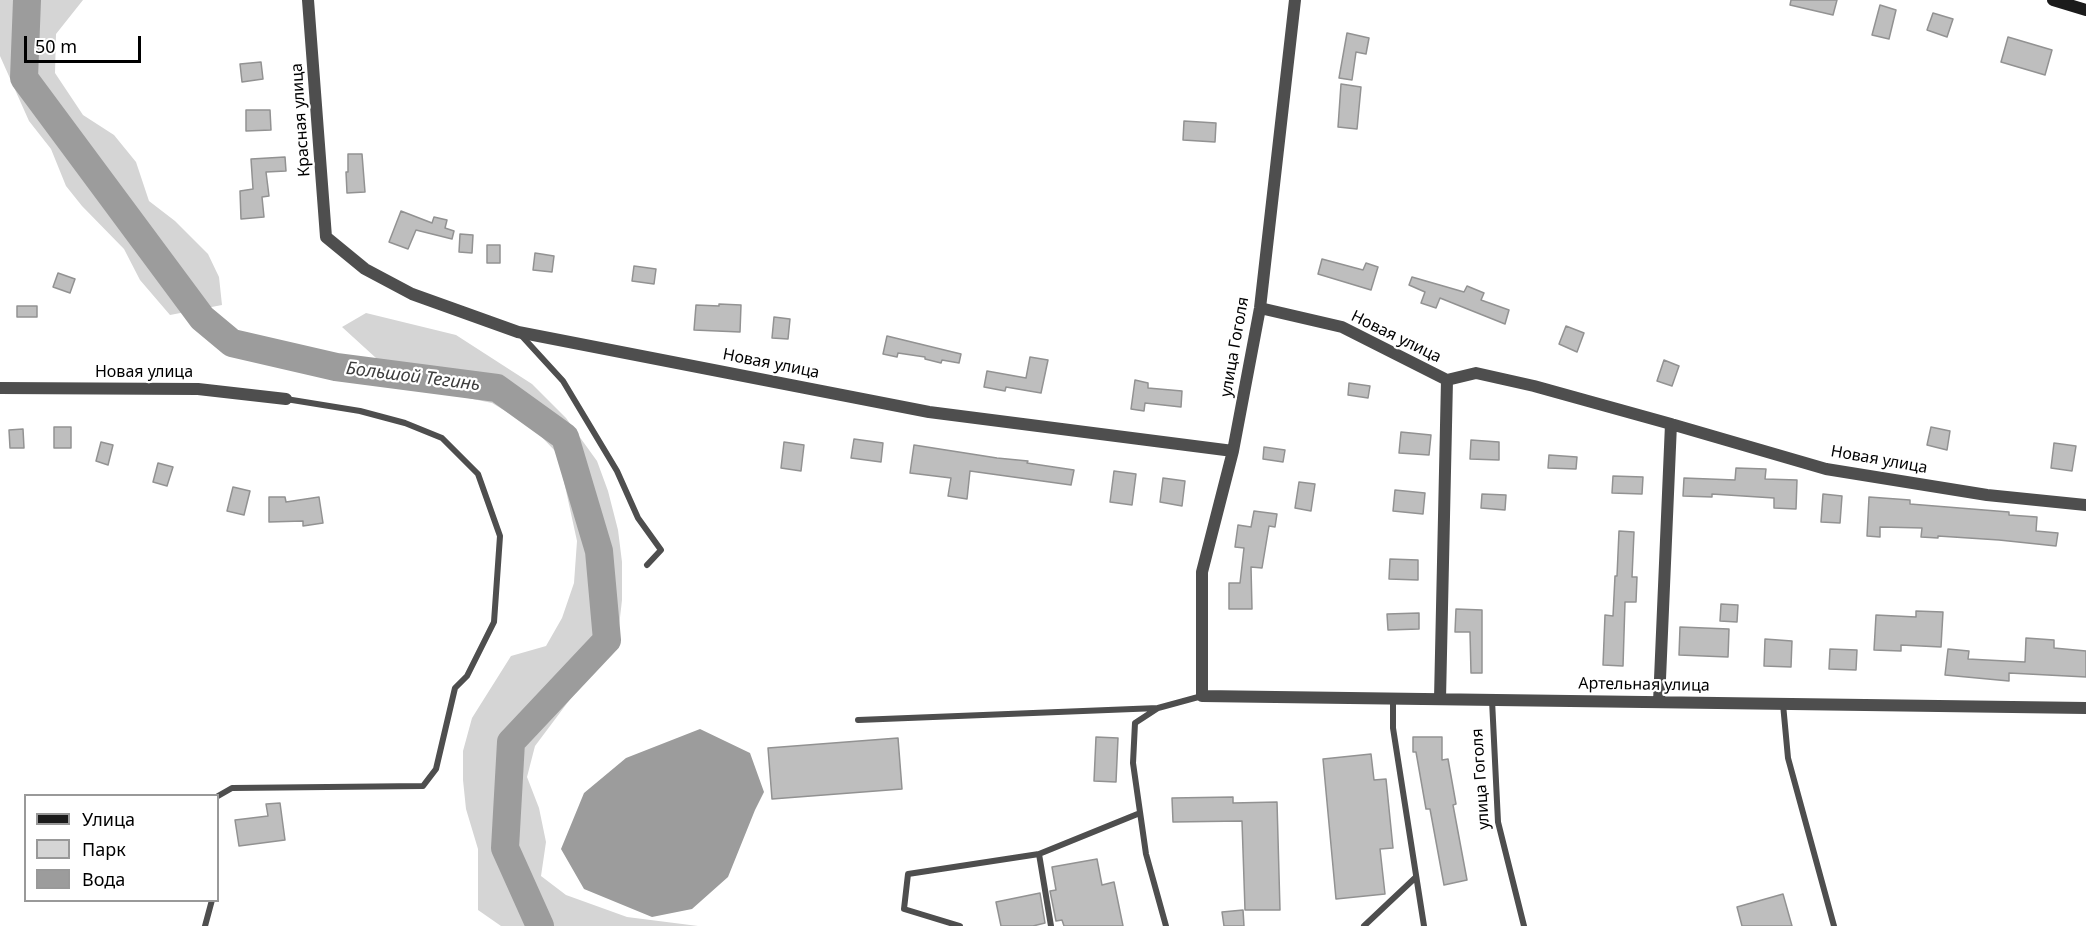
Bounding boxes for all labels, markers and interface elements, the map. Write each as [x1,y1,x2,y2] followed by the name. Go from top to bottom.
[27,24,144,62] scale bar
[35,34,77,58] text: 50 m
[287,62,315,178] street label: Красная улица
[1217,295,1253,399] street label: улица Гоголя
[1348,307,1444,367] street label: Новая улица
[721,345,821,383] street label: Новая улица
[345,358,481,396] water label: Большой Тегинь
[95,362,193,382] street label: Новая улица
[1829,442,1929,478] street label: Новая улица
[1578,674,1710,696] street label: Артельная улица
[1468,728,1494,830] street label: улица Гоголя
[24,794,219,902] legend
[82,807,135,831] text: Улица
[82,837,126,861] text: Парк
[82,867,125,891] text: Вода

